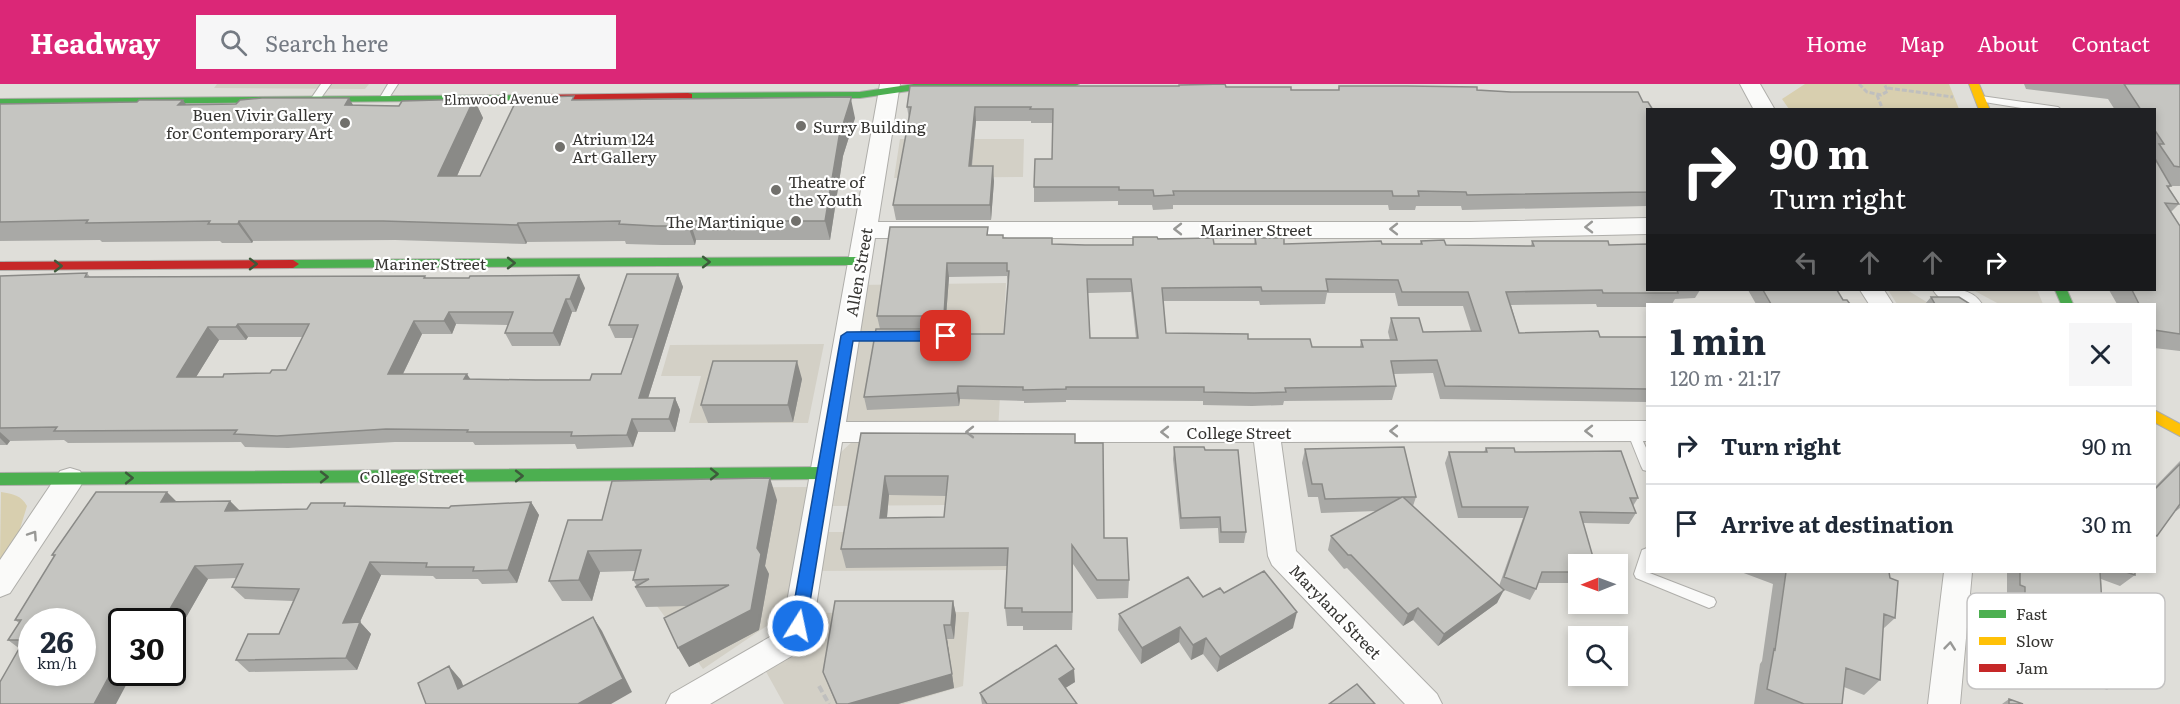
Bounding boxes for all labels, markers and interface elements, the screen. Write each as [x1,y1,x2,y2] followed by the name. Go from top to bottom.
[196,15,616,69] search box
[30,21,160,63] text: Headway
[217,26,250,59] icon: search
[265,26,388,59] text: Search here
[1806,27,1867,58] text: Home
[1900,27,1944,58] text: Map
[1977,27,2039,58] text: About
[2072,27,2150,58] text: Contact
[443,87,559,109] street label: Elmwood Avenue
[166,102,334,144] place label: Buen Vivir Gallery for Contemporary Art
[813,114,926,138] place label: Surry Building
[338,116,352,130] marker: Buen Vivir Gallery for Contemporary Art
[794,119,808,133] marker: Surry Building
[1769,120,1869,182] text: 90 m
[572,126,658,168] place label: Atrium 124 Art Gallery
[1670,132,1748,210] icon: right
[553,140,567,154] marker: Atrium 124 Art Gallery
[788,169,867,211] place label: Theatre of the Youth
[1769,177,1906,217] text: Turn right
[769,183,783,197] marker: Theatre of the Youth
[665,209,784,233] place label: The Martinique
[789,214,803,228] marker: The Martinique
[1200,217,1313,241] street label: Mariner Street
[1584,221,1593,233] one-way arrow
[1173,223,1182,235] one-way arrow
[1389,223,1398,235] one-way arrow
[838,225,878,318] street label: Allen Street
[1790,246,1823,279] icon: left
[1853,246,1886,279] icon: ahead
[1916,246,1949,279] icon: ahead
[1979,246,2012,279] icon: right
[374,251,487,275] street label: Mariner Street
[702,256,711,268] one-way arrow
[507,257,516,269] one-way arrow
[249,258,258,270] one-way arrow
[54,259,63,272] one-way arrow
[920,310,971,361] pin
[1670,313,1766,366] text: 1 min
[929,319,962,352] icon: arrive
[2069,323,2132,386] button: close
[1670,362,1781,392] text: 120 m · 21:17
[1186,420,1292,444] street label: College Street
[1389,425,1398,437] one-way arrow
[1584,425,1593,437] one-way arrow
[966,426,975,438] one-way arrow
[1161,426,1170,438] one-way arrow
[1670,429,1703,462] icon: right
[1721,429,1841,462] text: Turn right
[2082,429,2132,462] text: 90 m
[359,464,465,488] street label: College Street
[709,468,718,480] one-way arrow
[514,469,523,482] one-way arrow
[319,471,328,483] one-way arrow
[124,472,133,485] one-way arrow
[1670,507,1703,540] icon: arrive
[1721,507,1954,540] text: Arrive at destination
[2082,507,2132,540] text: 30 m
[25,531,37,541] one-way arrow
[1568,554,1628,614] north arrow
[1568,554,1628,686] map controls
[1284,558,1388,664] street label: Maryland Street
[1967,593,2165,689] legend
[766,594,830,658] position arrow
[2016,601,2048,625] text: Fast
[108,608,186,686] speed limit sign: 30
[40,618,74,662] text: 26
[1568,626,1628,686] button: search
[2016,628,2054,652] text: Slow
[1943,641,1956,650] one-way arrow
[37,651,77,674] text: km/h
[2016,655,2049,679] text: Jam

